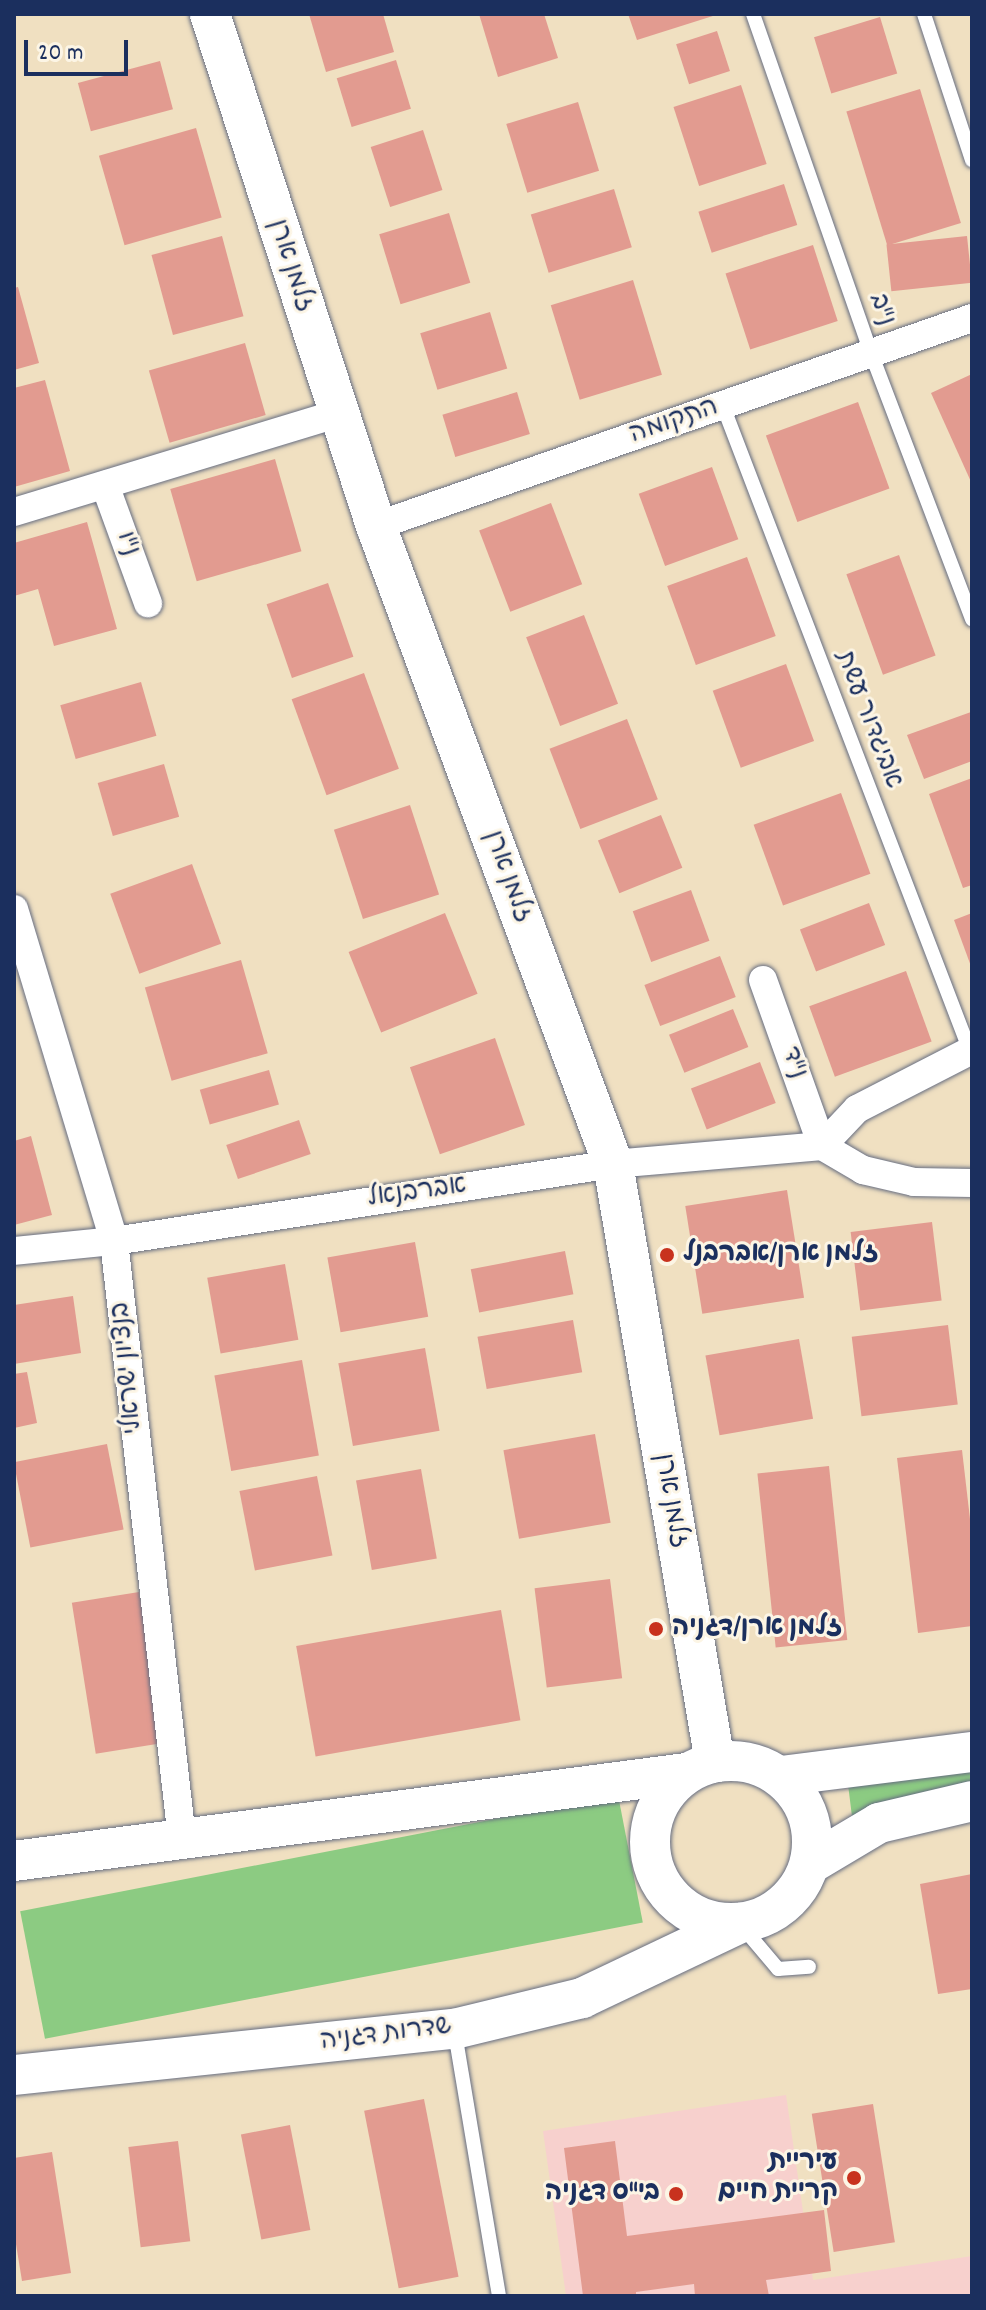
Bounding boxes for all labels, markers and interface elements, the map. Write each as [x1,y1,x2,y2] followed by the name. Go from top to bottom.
[28,24,132,74] scale bar
[38,37,84,71] text: 20 m
[260,216,320,316] street label: זלמן ארן
[861,290,901,330] street label: נ"ב
[626,392,722,452] street label: התקומה
[108,527,146,561] street label: נ"ו
[828,647,908,793] street label: אביגדור עשת
[476,827,538,927] street label: זלמן ארן
[773,1043,813,1083] street label: נ"ד
[366,1171,468,1215] street label: אברבנאל
[683,1239,879,1271] place label: זלמן ארן/אברבנל
[658,1246,676,1264] marker: זלמן ארן/אברבנל
[106,1300,150,1436] street label: בנציון ישראלי
[646,1451,694,1551] street label: זלמן ארן
[672,1613,843,1645] place label: זלמן ארן/דגניה
[647,1620,665,1638] marker: זלמן ארן/דגניה
[319,2011,453,2059] street label: שדרות דגניה
[718,2147,838,2208] place label: עיריית קריית חיים
[845,2169,863,2187] marker: עיריית קריית חיים
[545,2178,660,2210] place label: בי"ס דגניה
[667,2185,685,2203] marker: בי"ס דגניה

